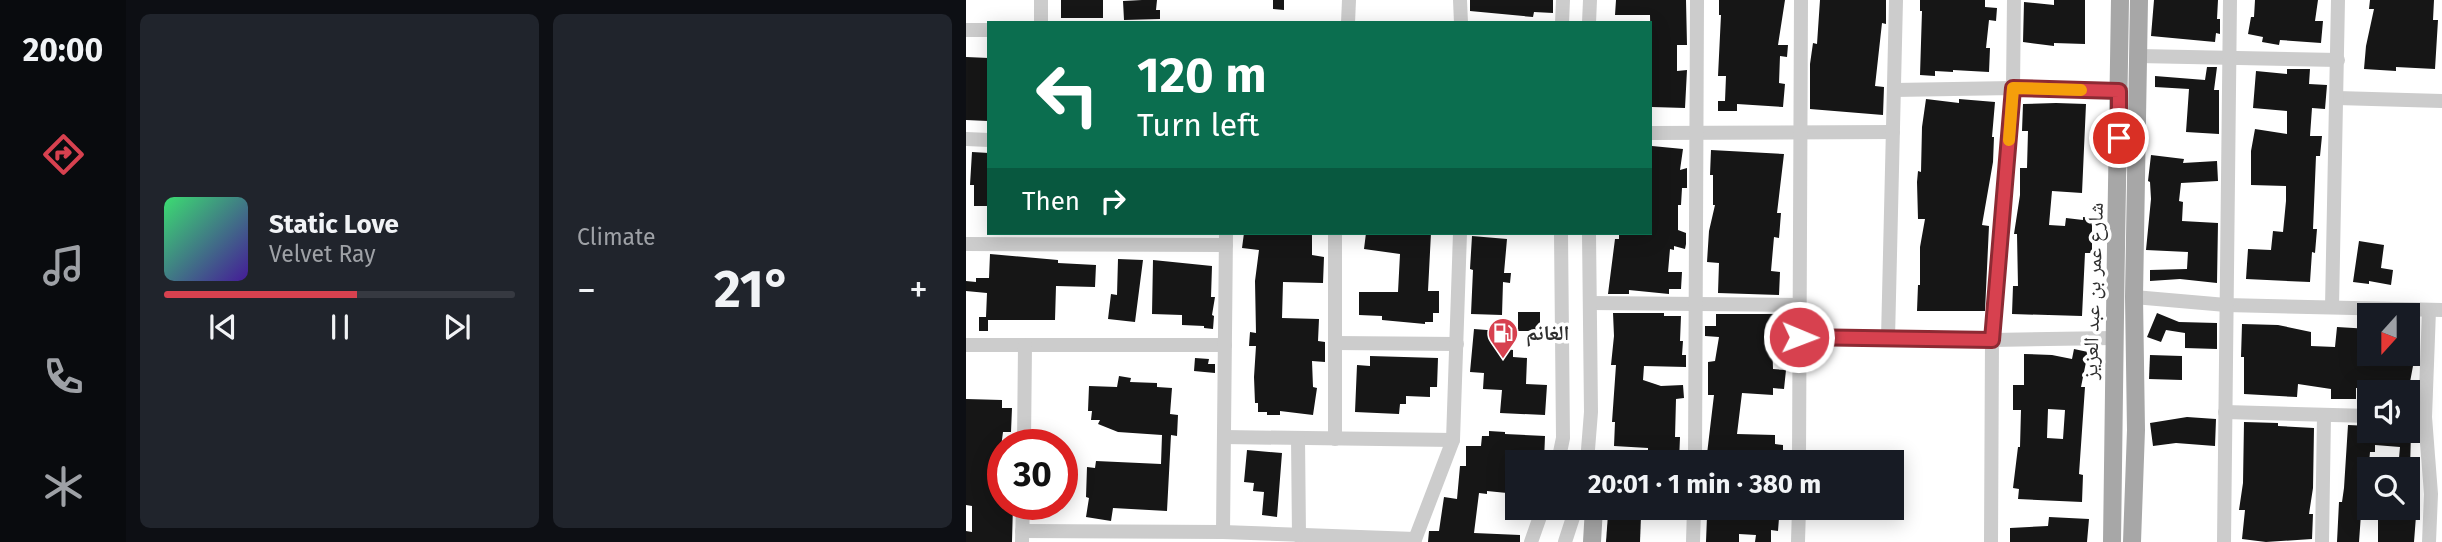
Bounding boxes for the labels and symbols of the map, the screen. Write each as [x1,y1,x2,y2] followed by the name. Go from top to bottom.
[2089,108,2149,168] pin
[2077,202,2109,381] street label: شارع عمر بن عبد العزيز
[1762,300,1836,374] position arrow
[2357,303,2420,366] north arrow
[1486,316,1520,360] fuel station icon: الغانم
[1526,320,1569,347] place label: الغانم
[987,429,1078,520] speed limit sign: 30

